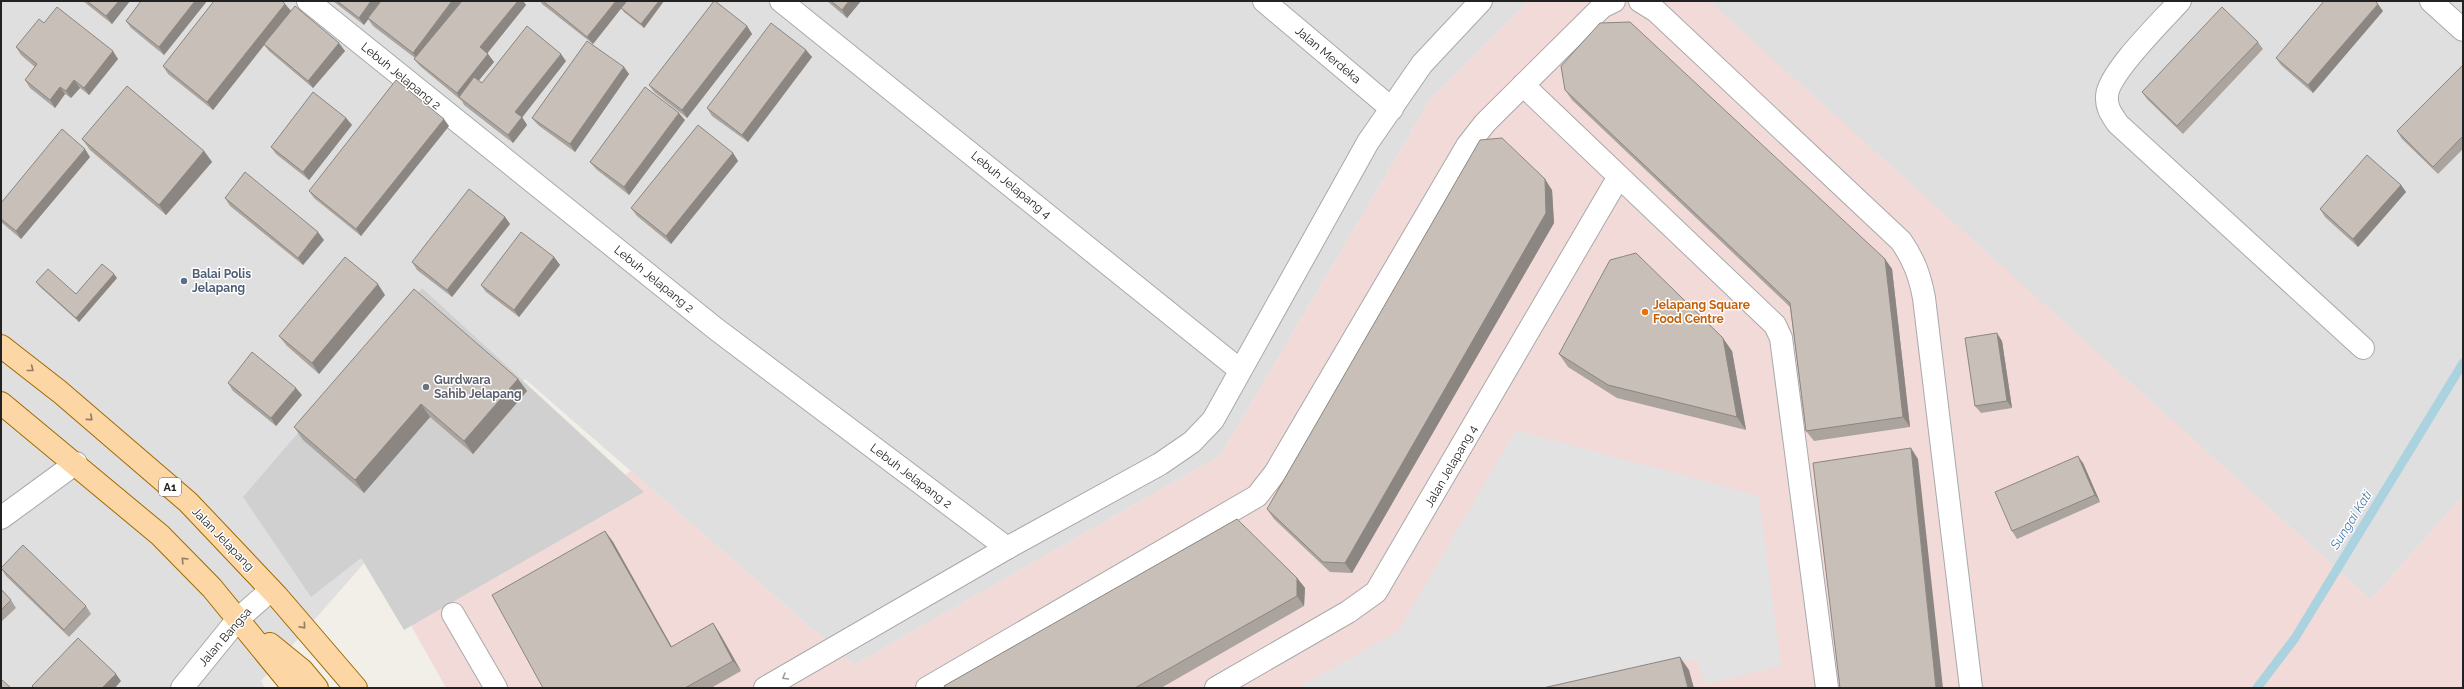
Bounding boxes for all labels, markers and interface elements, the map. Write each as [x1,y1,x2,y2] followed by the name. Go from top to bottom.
[1292,24,1364,86] street label: Jalan Merdeka
[358,40,444,112] street label: Lebuh Jelapang 2
[968,149,1054,222] street label: Lebuh Jelapang 4
[611,243,697,315] street label: Lebuh Jelapang 2
[192,267,251,295] place label: Balai Polis Jelapang
[179,276,189,286] marker: Balai Polis Jelapang
[1653,298,1750,326] place label: Jelapang Square Food Centre
[1640,307,1650,317] marker: Jelapang Square Food Centre
[26,364,33,371] one-way arrow
[434,373,522,401] place label: Gurdwara Sahib Jelapang
[421,382,431,392] marker: Gurdwara Sahib Jelapang
[85,413,92,420] one-way arrow
[1422,422,1480,509] street label: Jalan Jelapang 4
[868,441,954,511] street label: Lebuh Jelapang 2
[159,478,181,496] road number: A1
[2327,487,2375,553] water label: Sungai Kati
[189,504,257,574] street label: Jalan Jelapang
[182,557,189,565] one-way arrow
[196,605,254,669] street label: Jalan Bangsa
[298,621,305,628] one-way arrow
[782,672,789,679] one-way arrow

